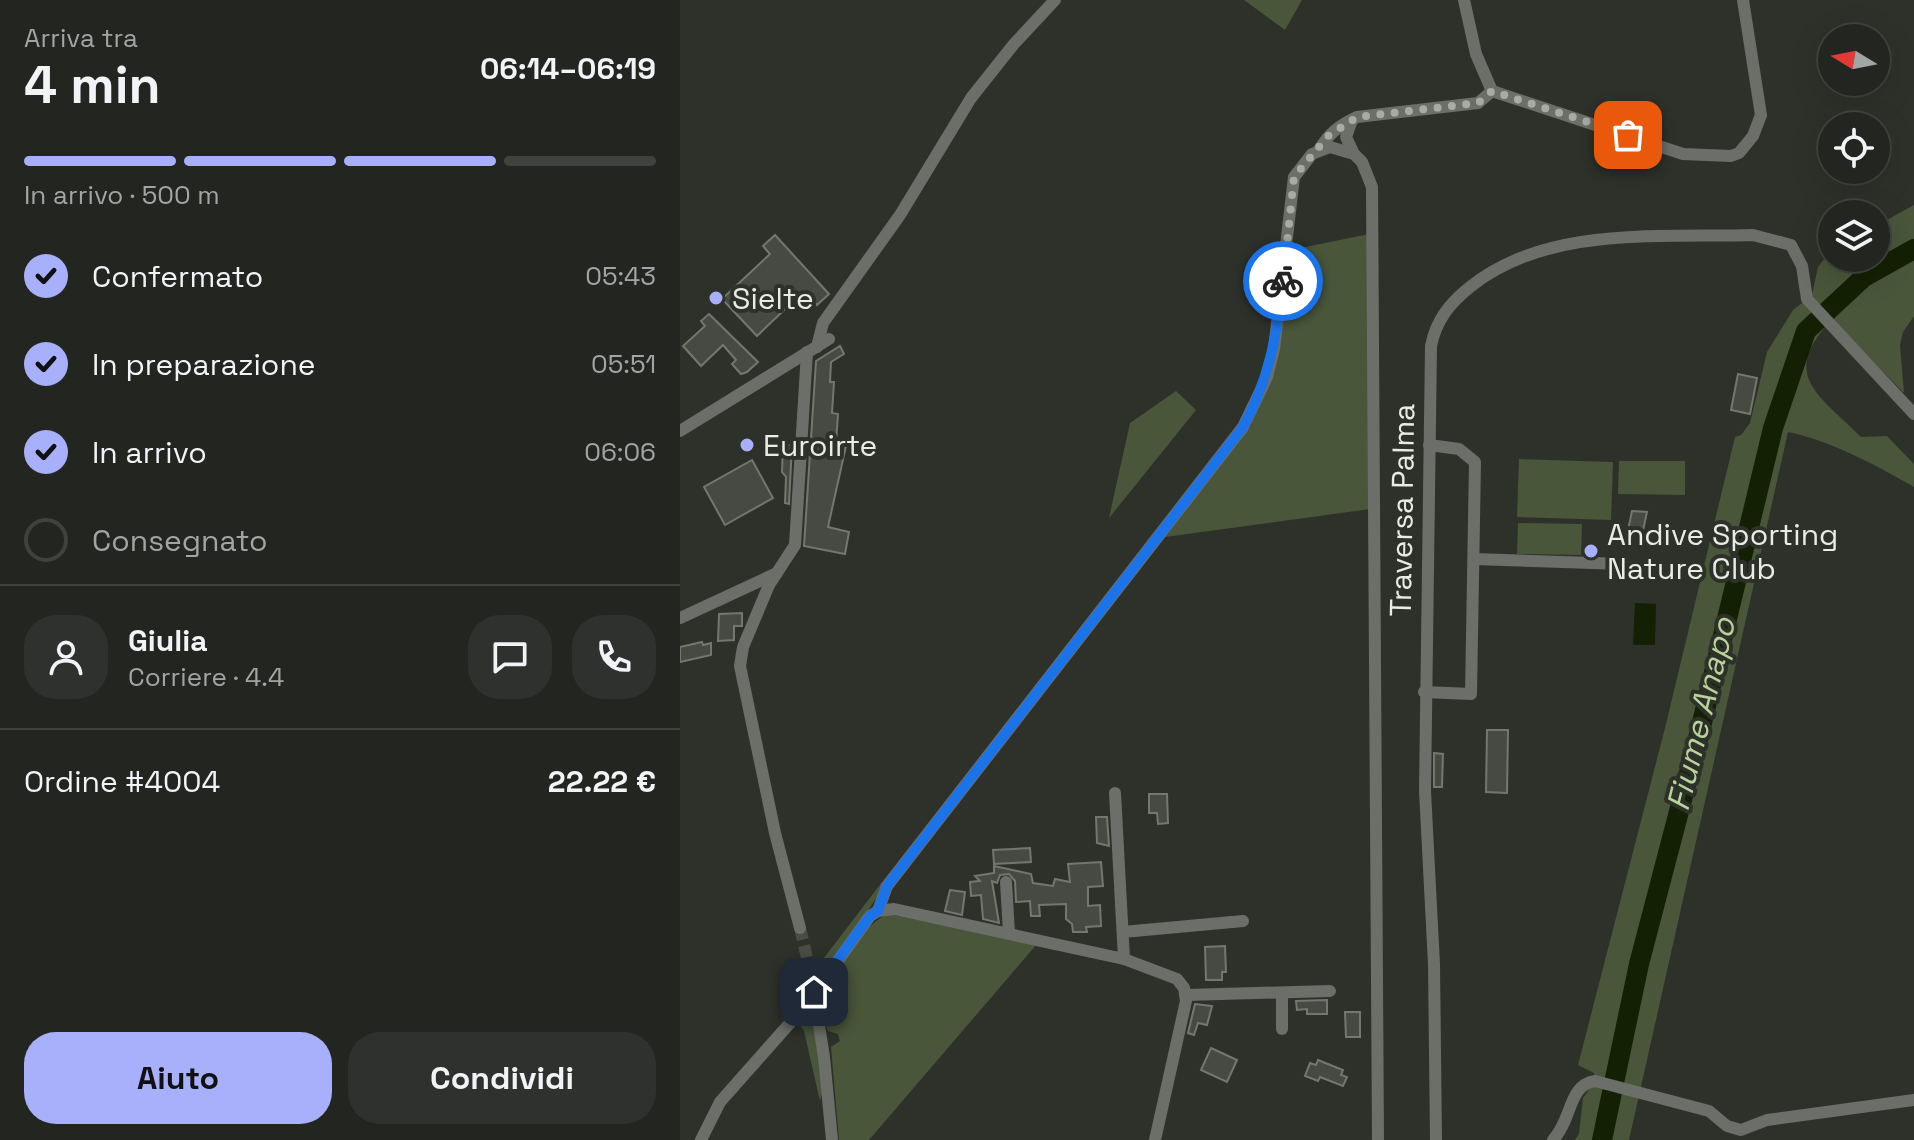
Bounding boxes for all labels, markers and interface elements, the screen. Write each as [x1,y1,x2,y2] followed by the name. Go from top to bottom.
[24,21,138,55] text: Arriva tra
[1818,24,1890,96] north arrow
[1818,24,1890,272] map controls
[480,49,656,88] text: 06:14–06:19
[24,52,161,118] text: 4 min
[1594,101,1662,169] pin
[1818,112,1890,184] button: locate
[1606,113,1650,157] icon: bag
[24,178,220,212] text: In arrivo · 500 m
[1818,200,1890,272] button: layers
[1243,241,1323,321] courier
[24,254,68,298] icon: check
[92,257,263,296] text: Confermato
[585,259,656,293] text: 05:43
[1261,259,1305,303] icon: bike
[732,279,814,318] place label: Sielte
[707,289,725,307] marker: Sielte
[24,342,68,386] icon: check
[92,345,316,384] text: In preparazione
[591,347,656,381] text: 05:51
[1381,403,1423,617] street label: Traversa Palma
[763,426,877,465] place label: Euroirte
[24,430,68,474] icon: check
[92,433,207,472] text: In arrivo
[584,435,656,469] text: 06:06
[738,436,756,454] marker: Euroirte
[1607,515,1838,588] place label: Andive Sporting Nature Club
[92,521,268,560] text: Consegnato
[1582,542,1600,560] marker: Andive Sporting Nature Club
[1658,612,1745,815] water label: Fiume Anapo
[24,615,108,699] button: person
[468,615,552,699] button: chat
[572,615,656,699] button: phone
[128,621,208,660] text: Giulia
[128,660,284,694] text: Corriere · 4.4
[24,762,220,801] text: Ordine #4004
[548,762,656,801] text: 22.22 €
[780,958,848,1026] pin
[792,970,836,1014] icon: home
[24,1032,332,1124] button: Aiuto
[348,1032,656,1124] button: Condividi

